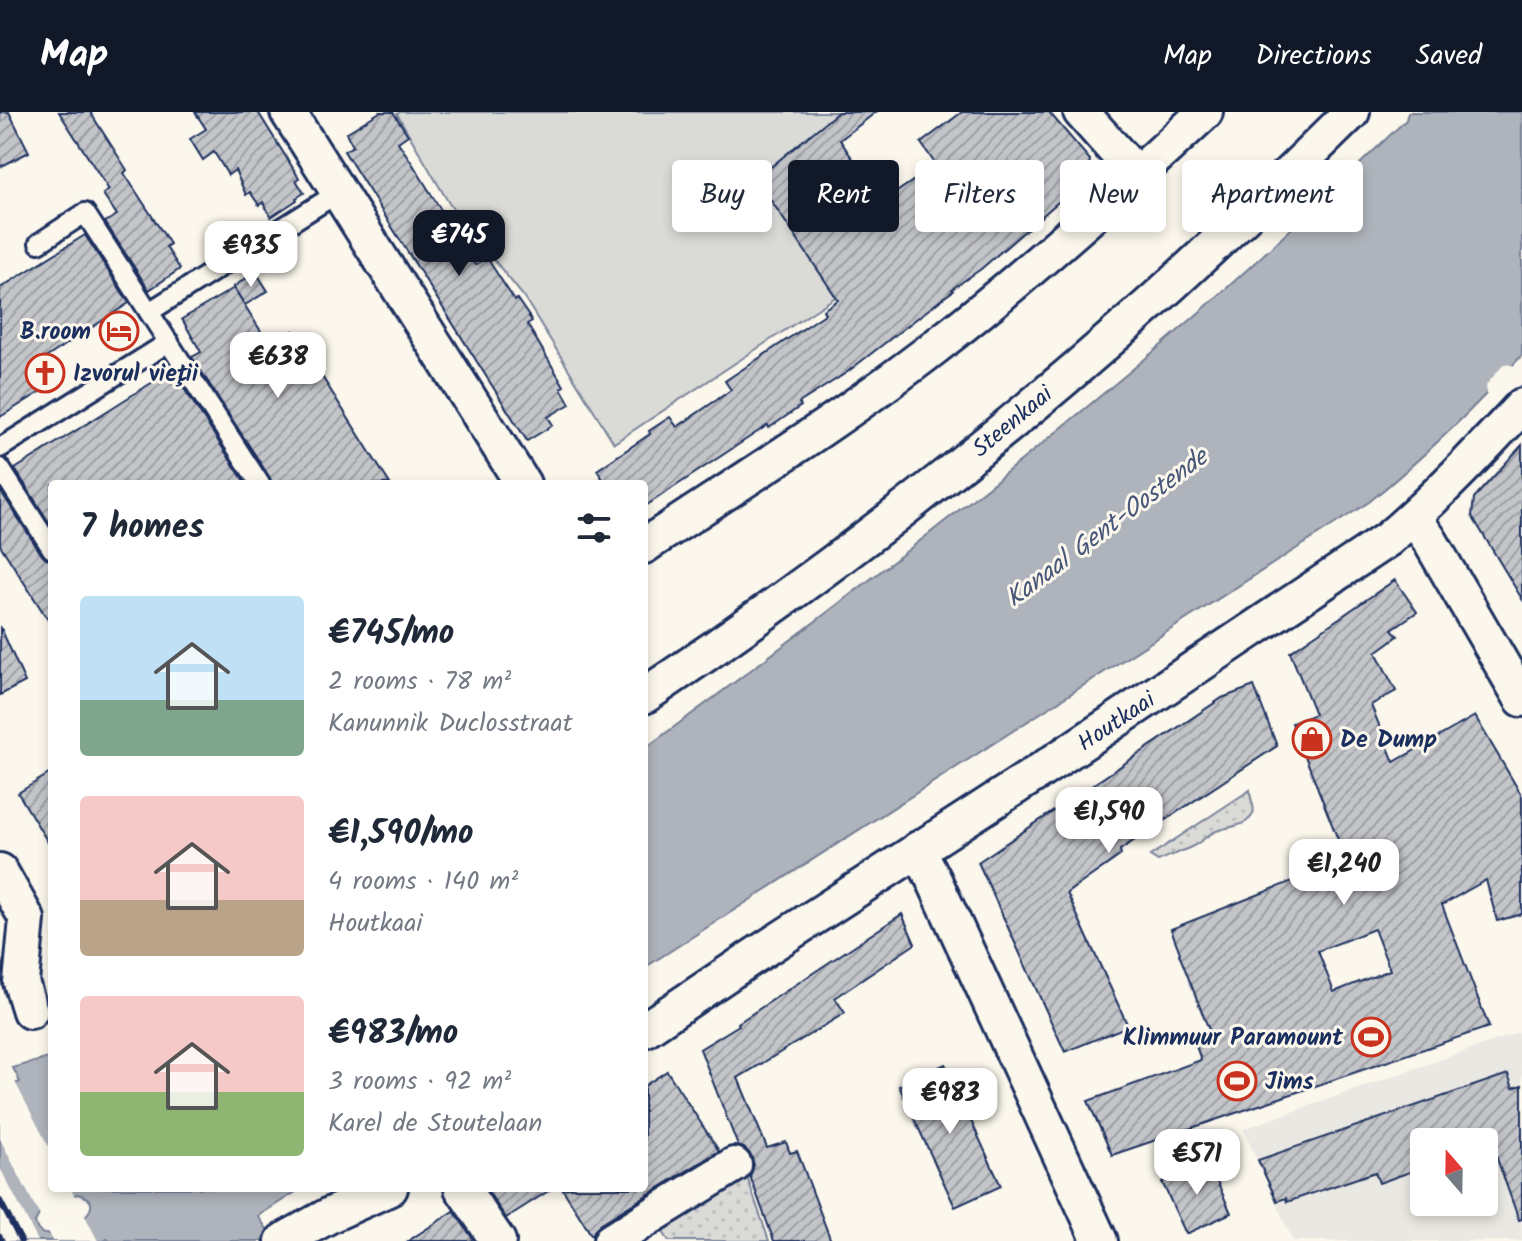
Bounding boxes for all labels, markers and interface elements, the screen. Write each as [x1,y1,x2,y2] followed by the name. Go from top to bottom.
[40,26,109,86] text: Map
[1163,34,1212,79] text: Map
[1256,34,1372,79] text: Directions
[1416,34,1482,79] text: Saved
[672,160,772,232] chip: Buy
[788,160,899,232] chip: Rent
[915,160,1044,232] chip: Filters
[1060,160,1166,232] chip: New
[1182,160,1363,232] chip: Apartment
[412,210,506,278] pin: €745
[431,215,487,257] text: €745
[204,221,298,289] pin: €935
[222,226,280,268] text: €935
[98,310,140,352] hotel icon: B.room
[20,313,91,352] place label: B.room
[231,332,325,400] pin: €638
[248,337,308,379] text: €638
[24,352,66,394] church icon: Izvorul vieţii
[73,355,199,394] place label: Izvorul vieţii
[964,376,1063,468] street label: Steenkaai
[997,437,1220,619] water label: Kanaal Gent-Oostende
[80,501,204,555] text: 7 homes
[572,506,616,550] icon: filters
[328,607,454,661] text: €745/mo
[144,628,240,724] icon: home
[328,661,511,703] text: 2 rooms · 78 m²
[1070,681,1165,763] street label: Houtkaai
[328,703,573,745] text: Kanunnik Duclosstraat
[1291,718,1333,760] shop icon: De Dump
[1340,721,1437,760] place label: De Dump
[1044,787,1174,855] pin: €1,590
[1074,792,1144,834] text: €1,590
[328,807,474,861] text: €1,590/mo
[144,828,240,924] icon: home
[1279,839,1409,907] pin: €1,240
[1307,844,1381,886] text: €1,240
[328,861,518,903] text: 4 rooms · 140 m²
[328,903,423,945] text: Houtkaai
[328,1007,458,1061] text: €983/mo
[1350,1016,1392,1058] sports icon: Klimmuur Paramount
[1123,1019,1344,1058] place label: Klimmuur Paramount
[144,1028,240,1124] icon: home
[1216,1060,1258,1102] sports icon: Jims
[328,1061,511,1103] text: 3 rooms · 92 m²
[1265,1063,1314,1102] place label: Jims
[903,1068,997,1136] pin: €983
[920,1073,980,1115] text: €983
[328,1103,542,1145] text: Karel de Stoutelaan
[1410,1128,1498,1216] north arrow
[1410,1128,1498,1216] map controls
[1150,1129,1244,1197] pin: €571
[1172,1134,1222,1176] text: €571

